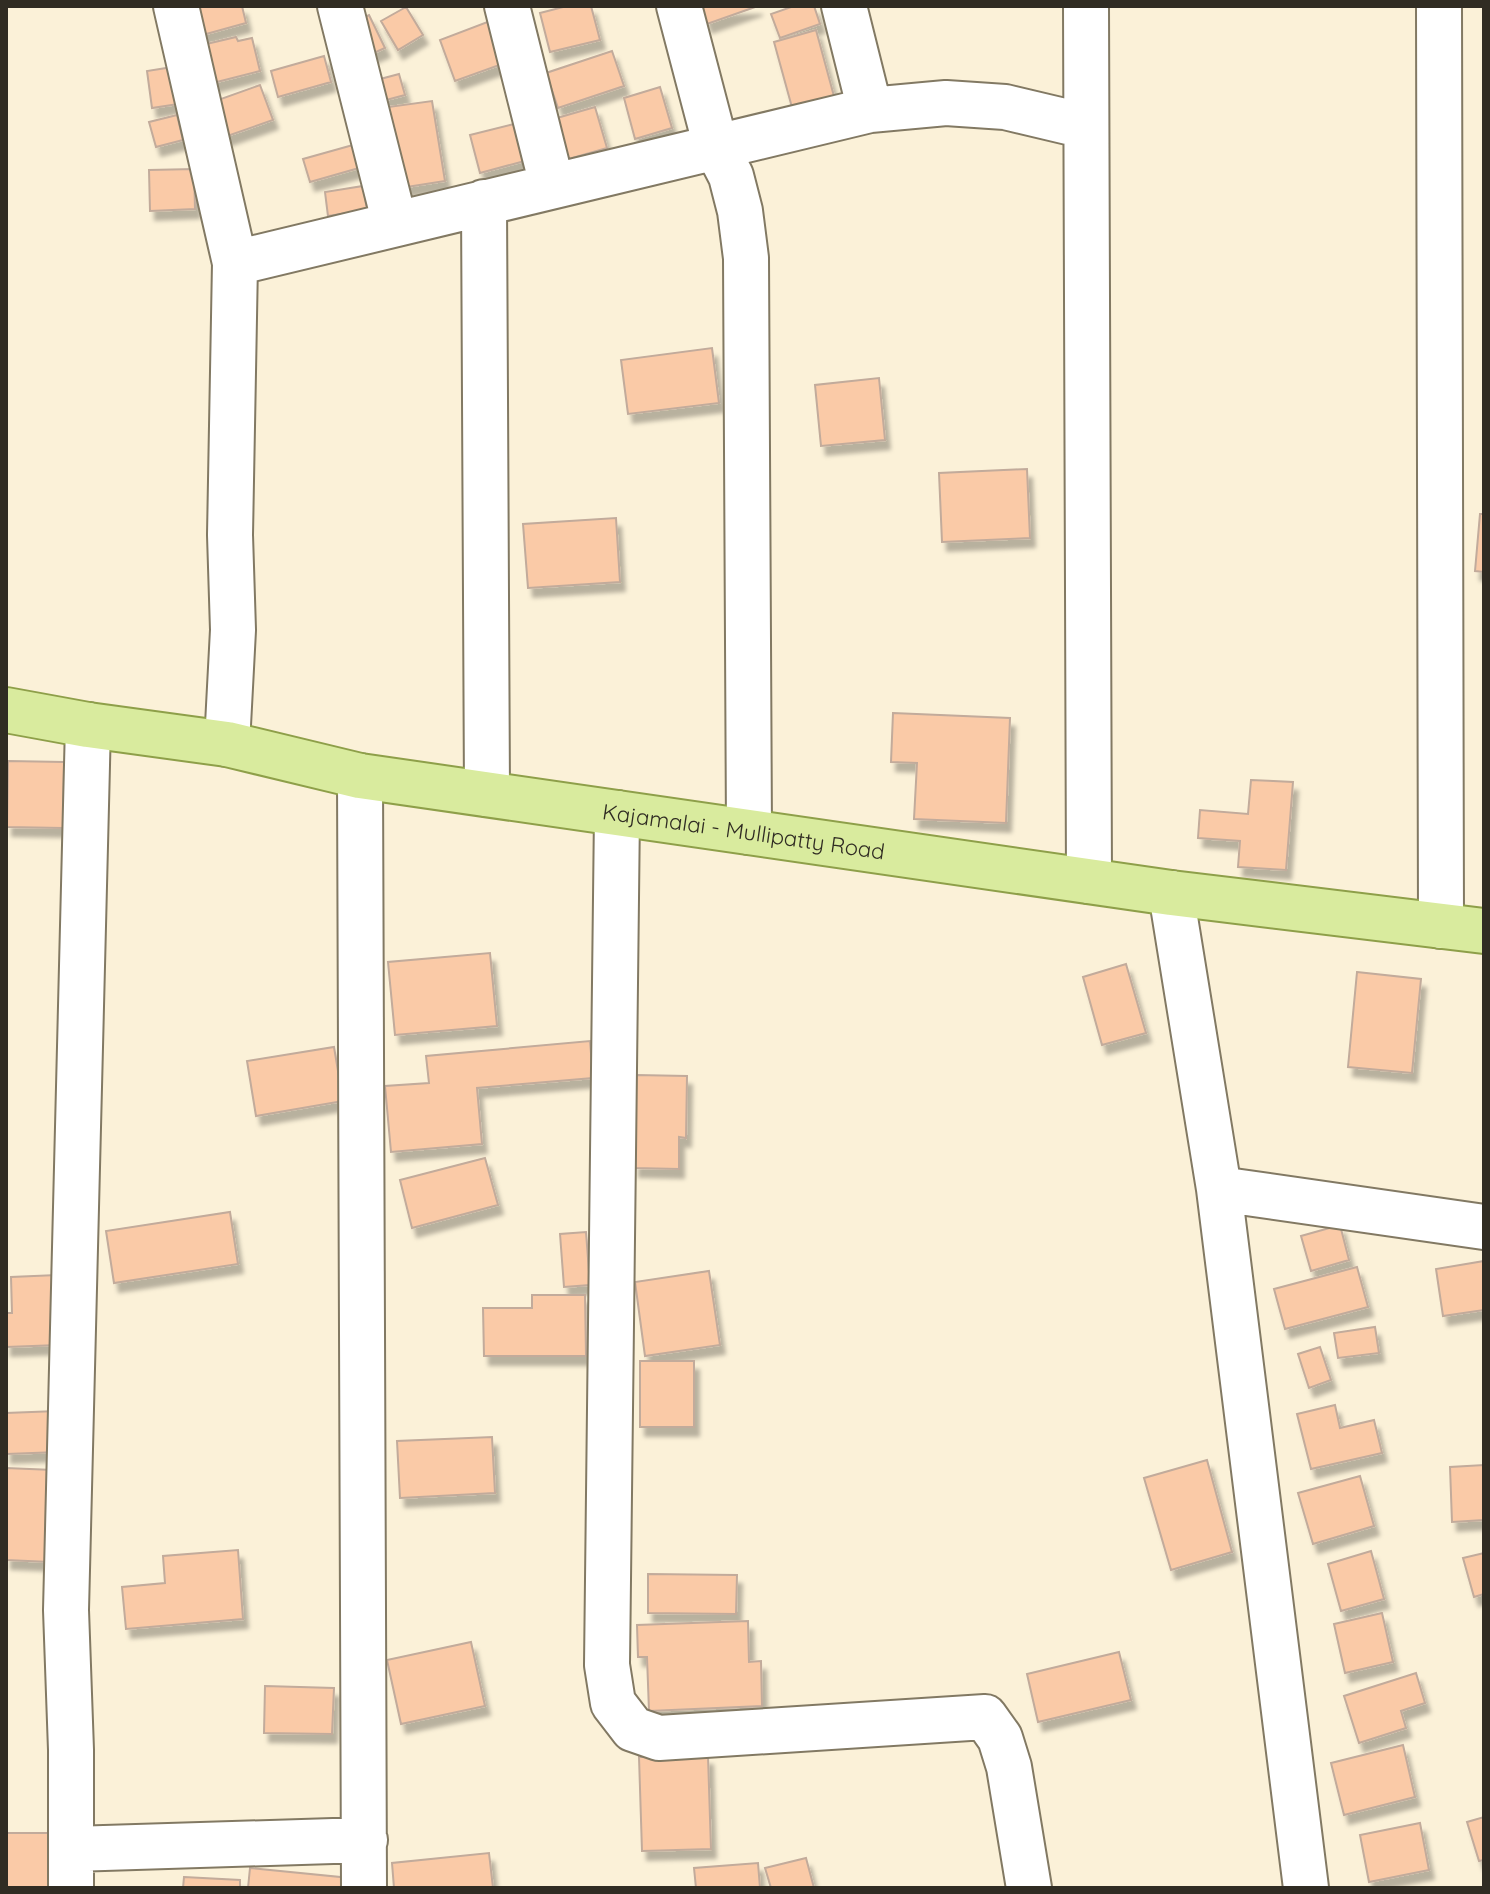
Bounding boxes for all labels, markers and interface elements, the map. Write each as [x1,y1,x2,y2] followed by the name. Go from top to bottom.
[601,797,887,866] street label: Kajamalai - Mullipatty Road

